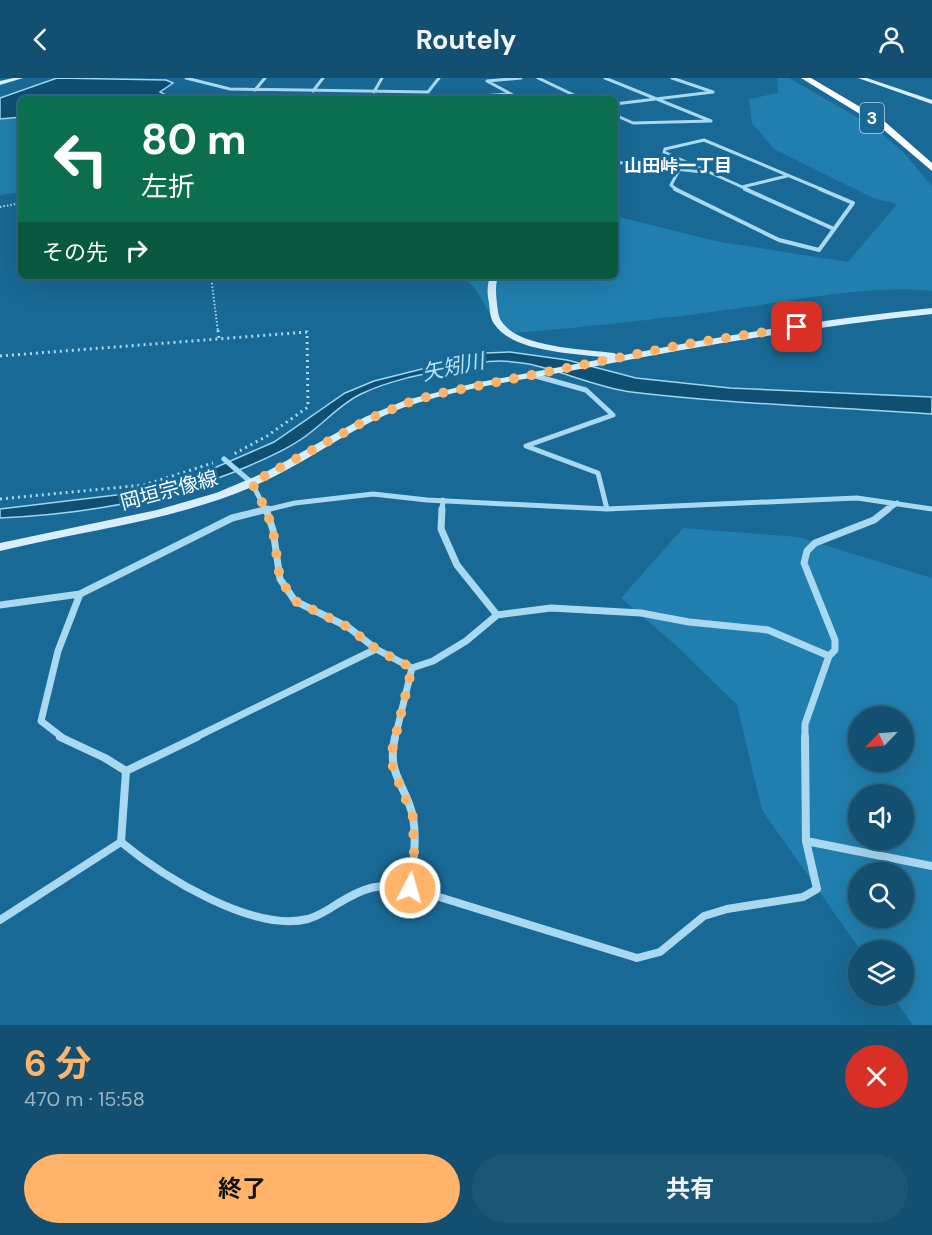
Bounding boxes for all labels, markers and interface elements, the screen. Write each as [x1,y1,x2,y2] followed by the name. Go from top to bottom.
[416,22,516,57] text: Routely
[24,23,57,56] icon: back
[875,23,908,56] icon: person
[860,103,884,133] road number: 3
[141,112,247,167] text: 80 m
[42,120,120,198] icon: left
[624,154,732,178] district label: 山田峠一丁目
[141,169,195,204] text: 左折
[120,234,153,267] icon: right
[42,238,108,267] text: その先
[771,301,822,352] pin
[780,310,813,343] icon: arrive
[419,346,489,387] water label: 矢矧川
[117,465,221,515] street label: 岡垣宗像線
[848,706,914,772] north arrow
[848,706,914,1006] map controls
[848,784,914,850] button: sound
[378,856,442,920] position arrow
[848,862,914,928] button: search
[848,940,914,1006] button: layers
[24,1040,91,1087] text: 6 分
[845,1045,908,1108] button: close
[24,1086,145,1112] text: 470 m · 15:58
[24,1154,460,1223] button: 終了
[472,1154,908,1223] button: 共有

